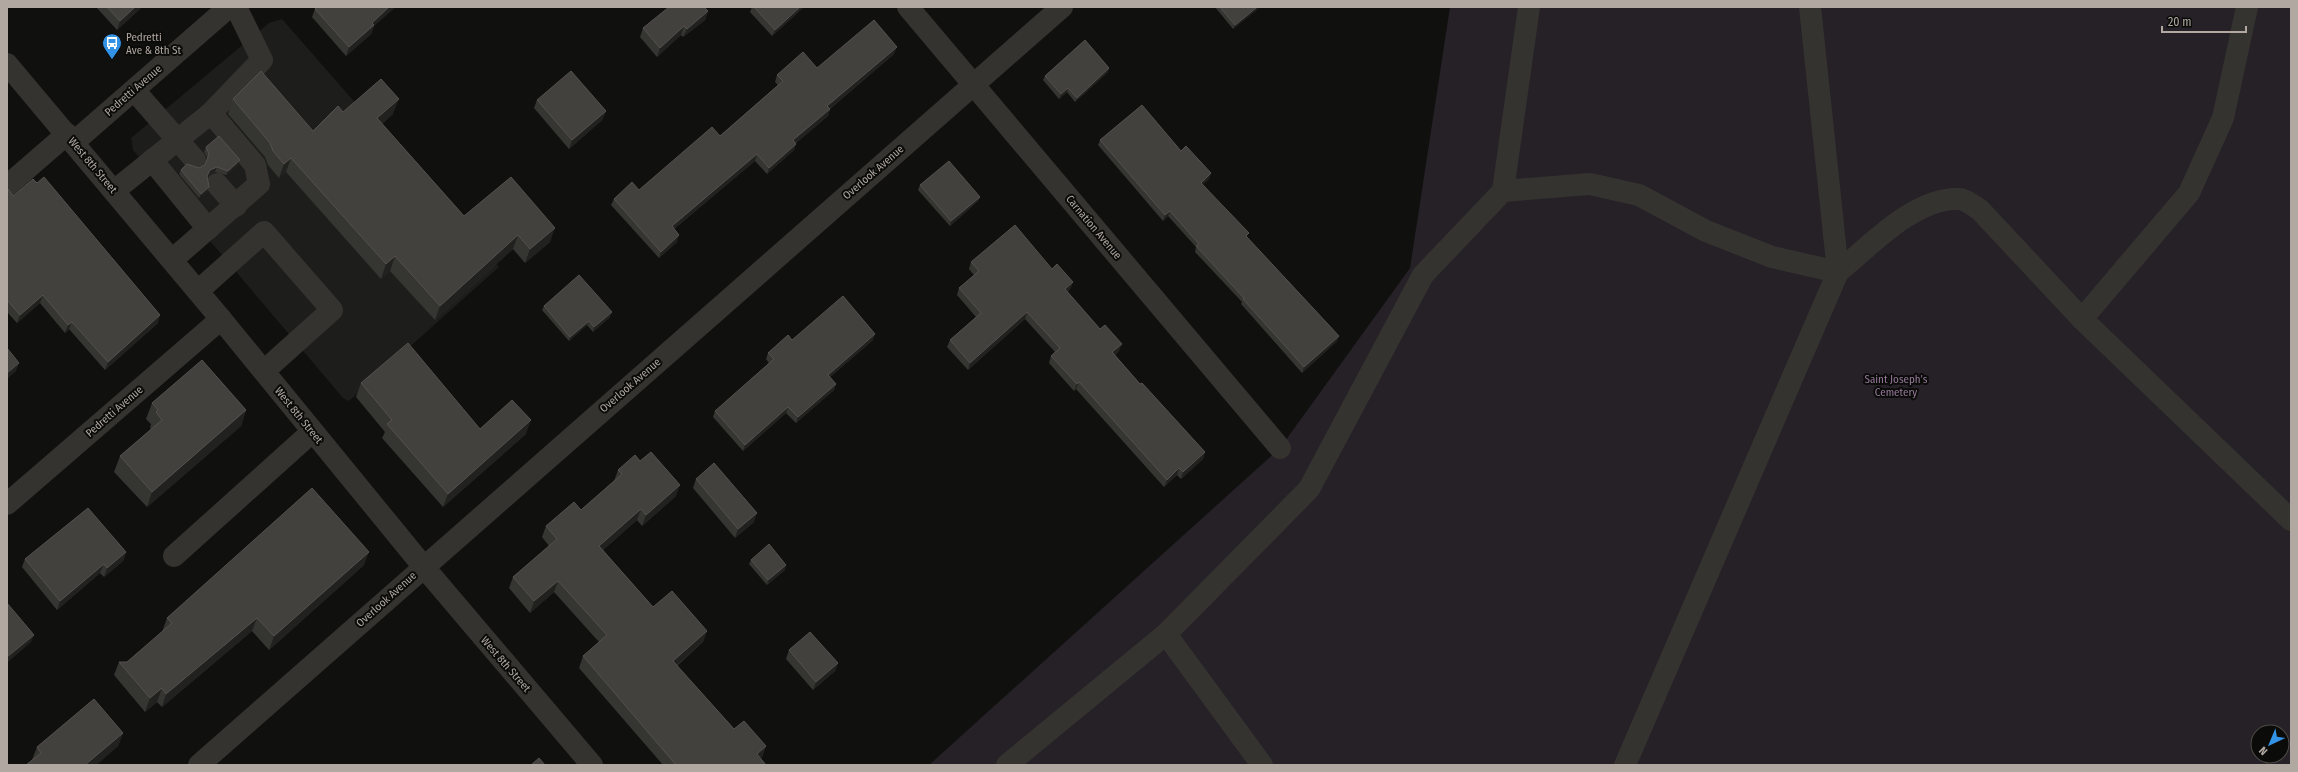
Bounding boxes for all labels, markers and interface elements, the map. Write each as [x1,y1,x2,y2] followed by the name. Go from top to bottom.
[2162,8,2246,34] scale bar
[2168,15,2192,29] text: 20 m
[126,31,181,57] place label: Pedretti Ave & 8th St
[101,32,123,60] bus stop icon: Pedretti Ave & 8th St
[102,62,165,119] street label: Pedretti Avenue
[65,135,120,196] street label: West 8th Street
[840,142,906,202] street label: Overlook Avenue
[1063,193,1124,262] street label: Carnation Avenue
[597,355,663,415] street label: Overlook Avenue
[1865,373,1928,399] park label: Saint Joseph’s Cemetery
[83,383,146,440] street label: Pedretti Avenue
[272,384,326,447] street label: West 8th Street
[354,569,419,630] street label: Overlook Avenue
[478,634,533,695] street label: West 8th Street
[2250,724,2290,764] north arrow
[2257,744,2270,758] text: N

